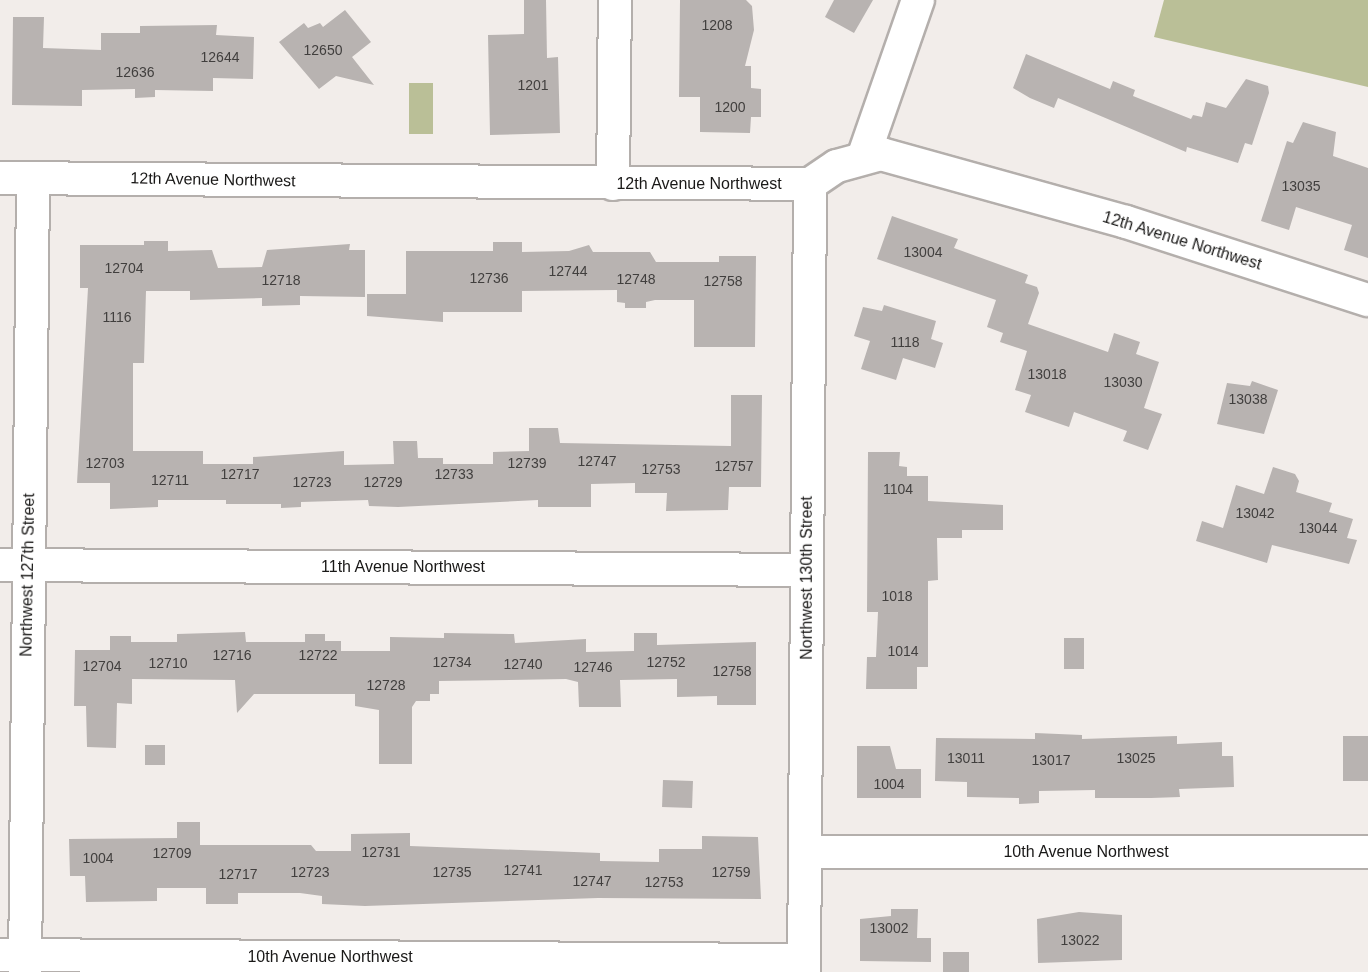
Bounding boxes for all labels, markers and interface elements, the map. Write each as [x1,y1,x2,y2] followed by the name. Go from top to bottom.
[701,17,733,33] house number: 1208
[304,42,342,58] house number: 12650
[201,49,239,65] house number: 12644
[116,64,154,80] house number: 12636
[517,77,549,93] house number: 1201
[714,99,746,115] house number: 1200
[130,169,296,191] street label: 12th Avenue Northwest
[616,174,782,194] street label: 12th Avenue Northwest
[1282,178,1320,194] house number: 13035
[1100,208,1264,274] street label: 12th Avenue Northwest
[904,244,942,260] house number: 13004
[105,260,143,276] house number: 12704
[549,263,587,279] house number: 12744
[470,270,508,286] house number: 12736
[617,271,655,287] house number: 12748
[262,272,300,288] house number: 12718
[704,273,742,289] house number: 12758
[102,309,132,325] house number: 1116
[890,334,920,350] house number: 1118
[1028,366,1066,382] house number: 13018
[1104,374,1142,390] house number: 13030
[1229,391,1267,407] house number: 13038
[578,453,616,469] house number: 12747
[86,455,124,471] house number: 12703
[508,455,546,471] house number: 12739
[715,458,753,474] house number: 12757
[642,461,680,477] house number: 12753
[221,466,259,482] house number: 12717
[435,466,473,482] house number: 12733
[151,472,189,488] house number: 12711
[293,474,331,490] house number: 12723
[364,474,402,490] house number: 12729
[883,481,913,497] house number: 1104
[17,493,39,657] street label: Northwest 127th Street
[797,496,817,660] street label: Northwest 130th Street
[1236,505,1274,521] house number: 13042
[1299,520,1337,536] house number: 13044
[321,557,485,577] street label: 11th Avenue Northwest
[881,588,913,604] house number: 1018
[887,643,919,659] house number: 1014
[213,647,251,663] house number: 12716
[299,647,337,663] house number: 12722
[433,654,471,670] house number: 12734
[647,654,685,670] house number: 12752
[149,655,187,671] house number: 12710
[504,656,542,672] house number: 12740
[83,658,121,674] house number: 12704
[574,659,612,675] house number: 12746
[713,663,751,679] house number: 12758
[367,677,405,693] house number: 12728
[947,750,985,766] house number: 13011
[1117,750,1155,766] house number: 13025
[1032,752,1070,768] house number: 13017
[873,776,905,792] house number: 1004
[1003,842,1169,862] street label: 10th Avenue Northwest
[362,844,400,860] house number: 12731
[153,845,191,861] house number: 12709
[82,850,114,866] house number: 1004
[504,862,542,878] house number: 12741
[291,864,329,880] house number: 12723
[433,864,471,880] house number: 12735
[712,864,750,880] house number: 12759
[219,866,257,882] house number: 12717
[573,873,611,889] house number: 12747
[645,874,683,890] house number: 12753
[870,920,908,936] house number: 13002
[1061,932,1099,948] house number: 13022
[247,947,413,967] street label: 10th Avenue Northwest

